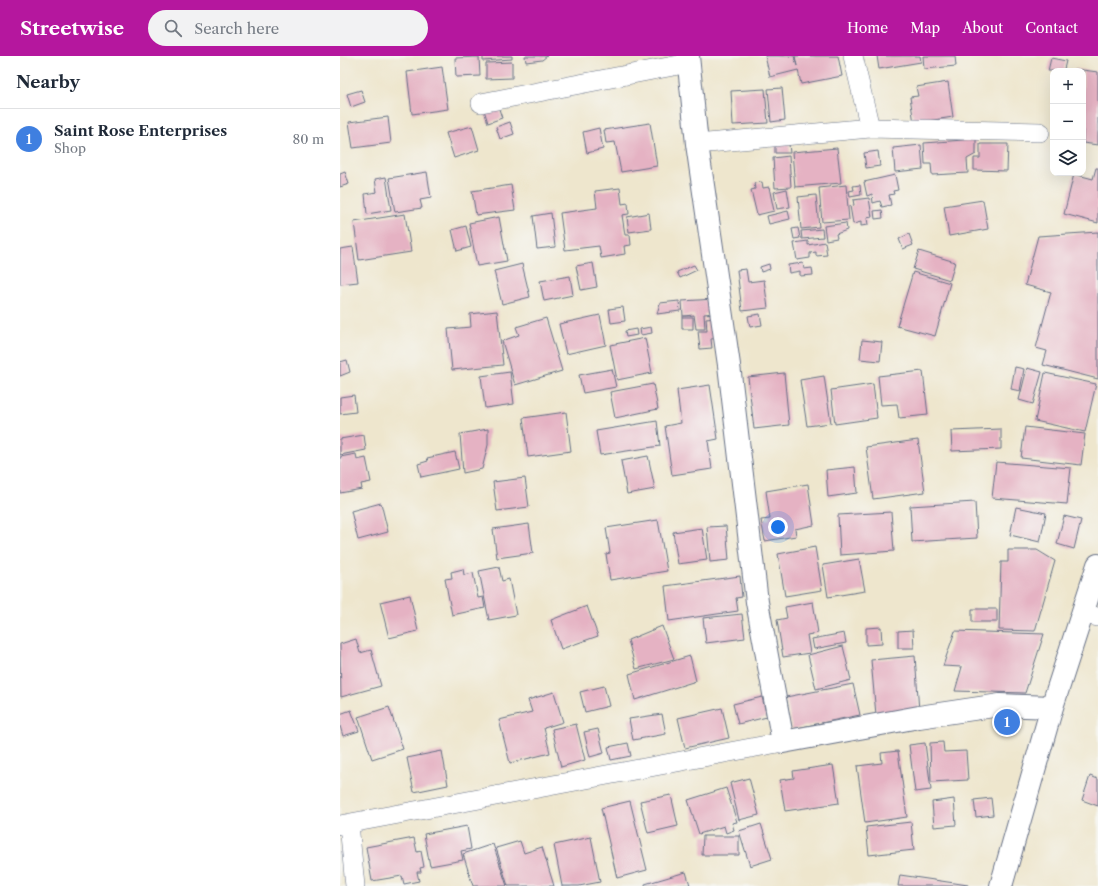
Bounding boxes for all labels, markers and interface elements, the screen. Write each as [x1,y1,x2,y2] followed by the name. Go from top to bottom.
[148,10,428,46] search box
[20,17,124,40] text: Streetwise
[162,17,184,39] icon: search
[194,19,279,38] text: Search here
[847,19,888,37] text: Home
[910,19,940,37] text: Map
[962,19,1003,37] text: About
[1025,19,1078,37] text: Contact
[1050,68,1086,176] map controls
[1050,68,1086,104] button: +
[16,72,80,92] text: Nearby
[1050,104,1086,140] button: −
[54,121,227,140] text: Saint Rose Enterprises
[26,131,32,147] text: 1
[292,131,324,147] text: 80 m
[54,140,86,156] text: Shop
[1050,140,1086,176] button: layers
[768,517,788,537] your location
[994,707,1020,737] pin: 1

